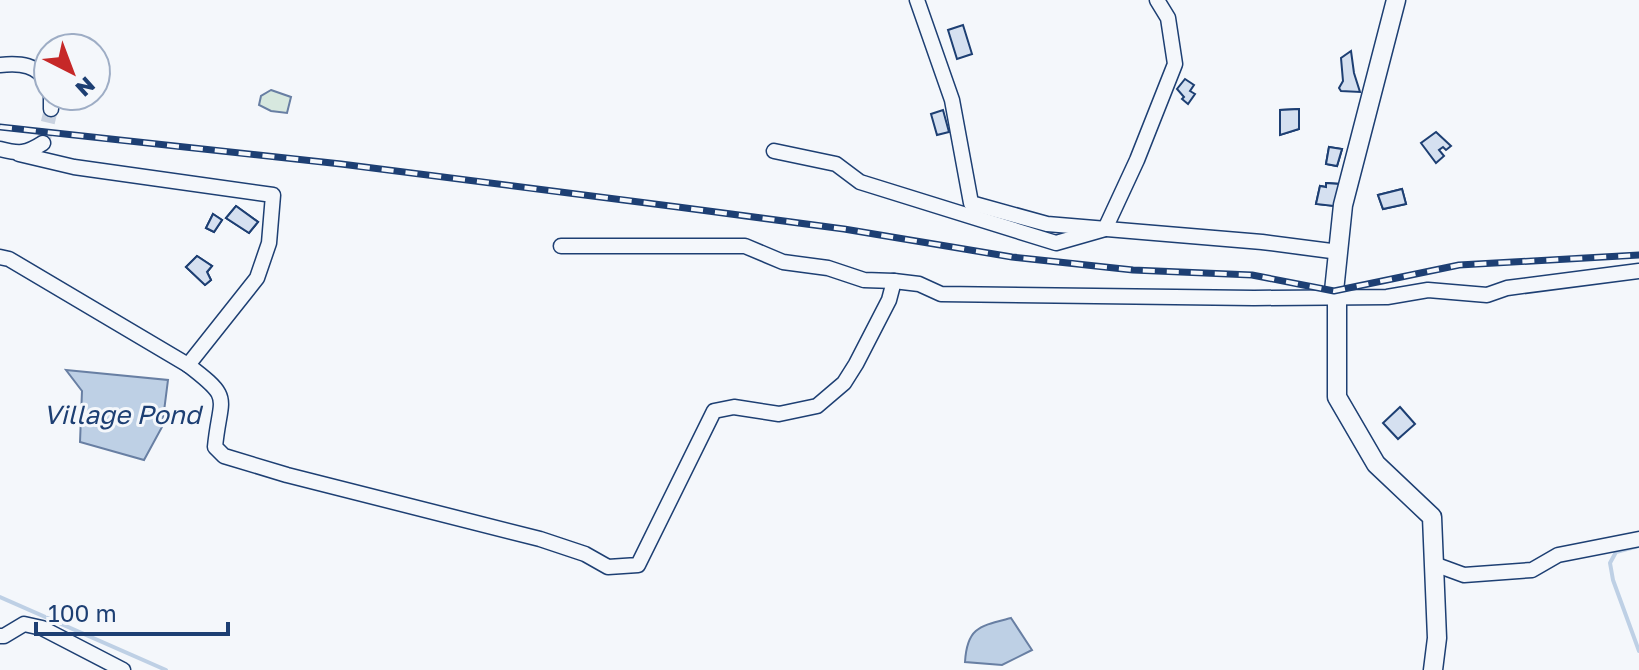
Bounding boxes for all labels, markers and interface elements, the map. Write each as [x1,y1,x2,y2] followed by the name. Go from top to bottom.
[32,32,112,112] north arrow
[70,72,101,103] text: N
[43,399,204,430] water label: Village Pond
[36,586,228,636] scale bar
[48,598,117,627] text: 100 m

